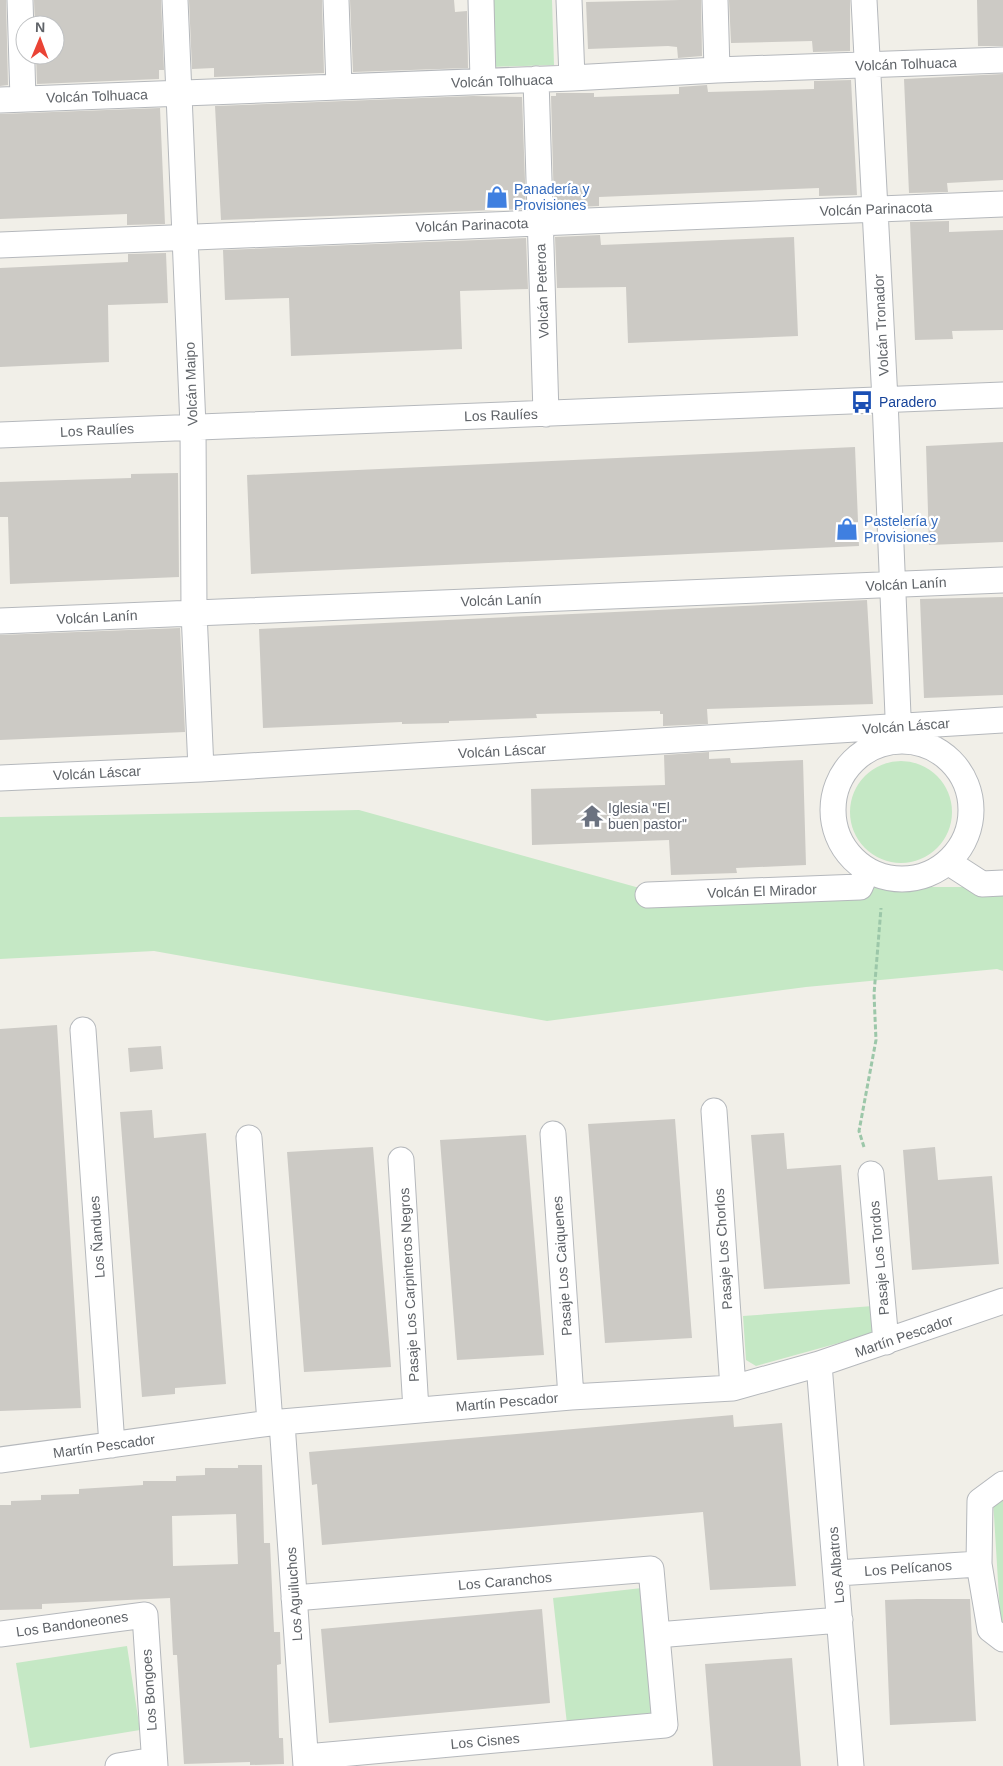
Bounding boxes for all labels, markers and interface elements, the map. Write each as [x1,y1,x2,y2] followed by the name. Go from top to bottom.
[15,15,65,65] north arrow
[35,19,45,35] text: N
[855,54,957,74] street label: Volcán Tolhuaca
[451,71,553,91] street label: Volcán Tolhuaca
[46,86,148,106] street label: Volcán Tolhuaca
[514,181,590,213] place label: Panadería y Provisiones
[484,184,510,210] shop icon: Panadería y Provisiones
[819,199,933,219] street label: Volcán Parinacota
[415,215,529,235] street label: Volcán Parinacota
[532,243,552,339] street label: Volcán Peteroa
[870,273,892,376] street label: Volcán Tronador
[182,342,200,426] street label: Volcán Maipo
[849,389,875,415] bus stop icon: Paradero
[879,394,937,410] place label: Paradero
[464,406,538,424] street label: Los Raulíes
[60,420,134,440] street label: Los Raulíes
[864,513,938,545] place label: Pastelería y Provisiones
[834,516,860,542] shop icon: Pastelería y Provisiones
[865,574,947,594] street label: Volcán Lanín
[460,591,542,609] street label: Volcán Lanín
[56,607,138,627] street label: Volcán Lanín
[862,715,951,737] street label: Volcán Láscar
[458,741,547,761] street label: Volcán Láscar
[53,763,142,783] street label: Volcán Láscar
[608,800,687,832] place label: Iglesia "El buen pastor"
[579,803,605,829] temple icon: Iglesia "El buen pastor"
[707,881,817,901] street label: Volcán El Mirador
[396,1187,422,1383] street label: Pasaje Los Carpinteros Negros
[711,1188,735,1310] street label: Pasaje Los Chorlos
[86,1195,108,1279] street label: Los Ñandues
[549,1196,575,1336] street label: Pasaje Los Caiquenes
[866,1200,892,1316] street label: Pasaje Los Tordos
[853,1312,955,1360] street label: Martín Pescador
[455,1390,559,1414] street label: Martín Pescador
[52,1431,156,1461] street label: Martín Pescador
[825,1526,847,1604] street label: Los Albatros
[283,1546,305,1642] street label: Los Aguiluchos
[864,1557,952,1579] street label: Los Pelícanos
[457,1569,553,1593] street label: Los Caranchos
[15,1608,129,1640] street label: Los Bandoneones
[138,1649,160,1731] street label: Los Bongoes
[450,1730,520,1752] street label: Los Cisnes

